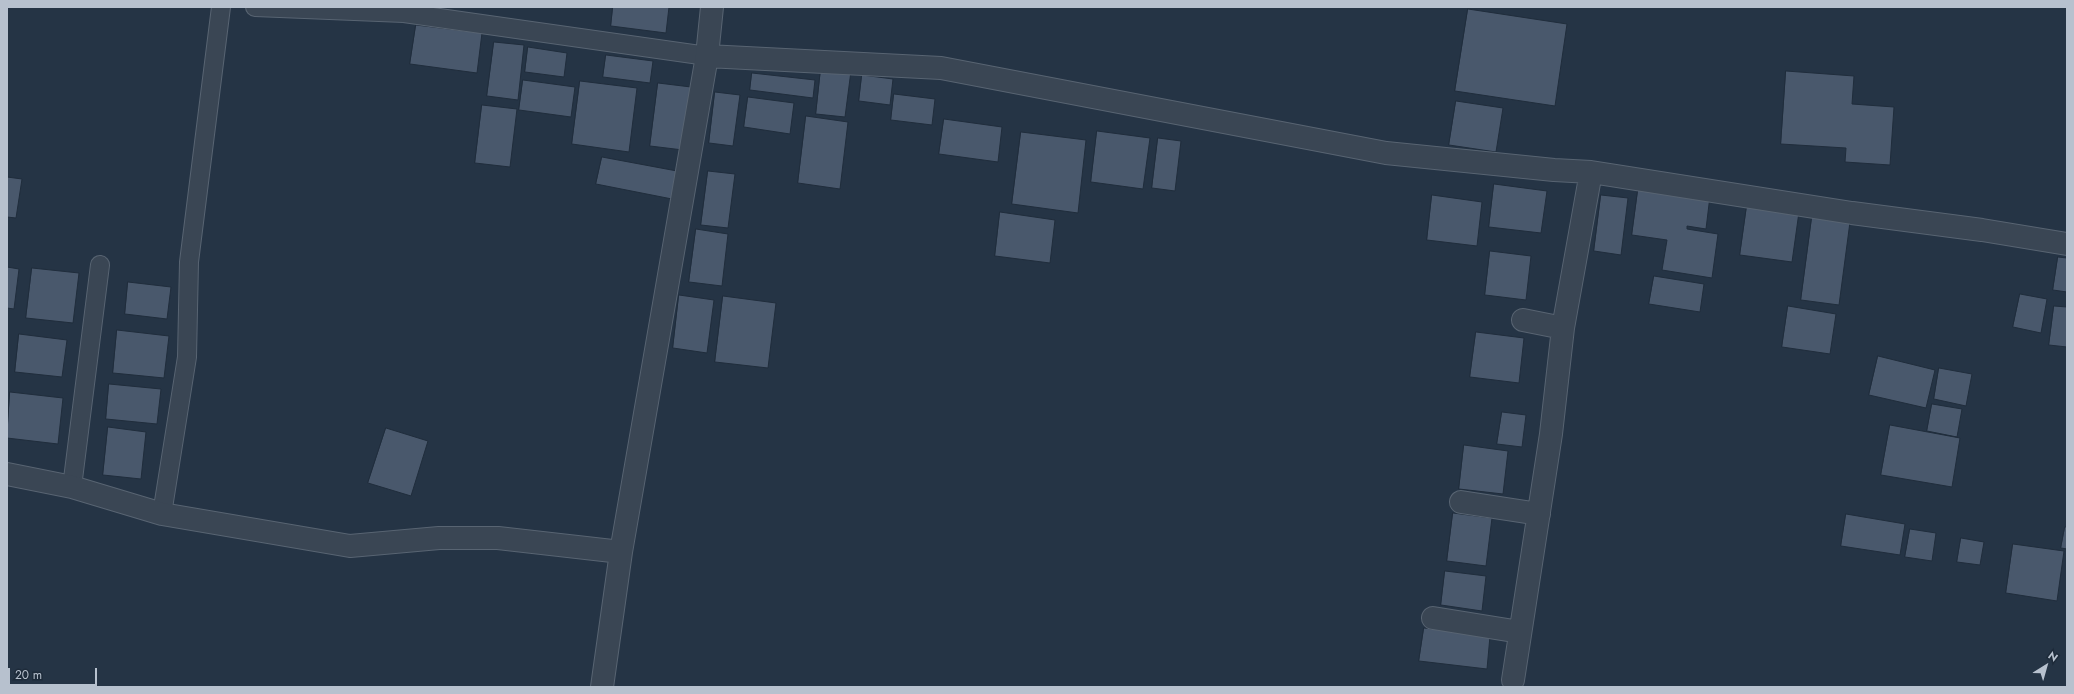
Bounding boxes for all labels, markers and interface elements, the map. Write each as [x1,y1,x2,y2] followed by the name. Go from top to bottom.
[2026,646,2066,686] north arrow
[2045,647,2062,665] text: N
[10,660,99,686] scale bar
[15,666,42,684] text: 20 m

